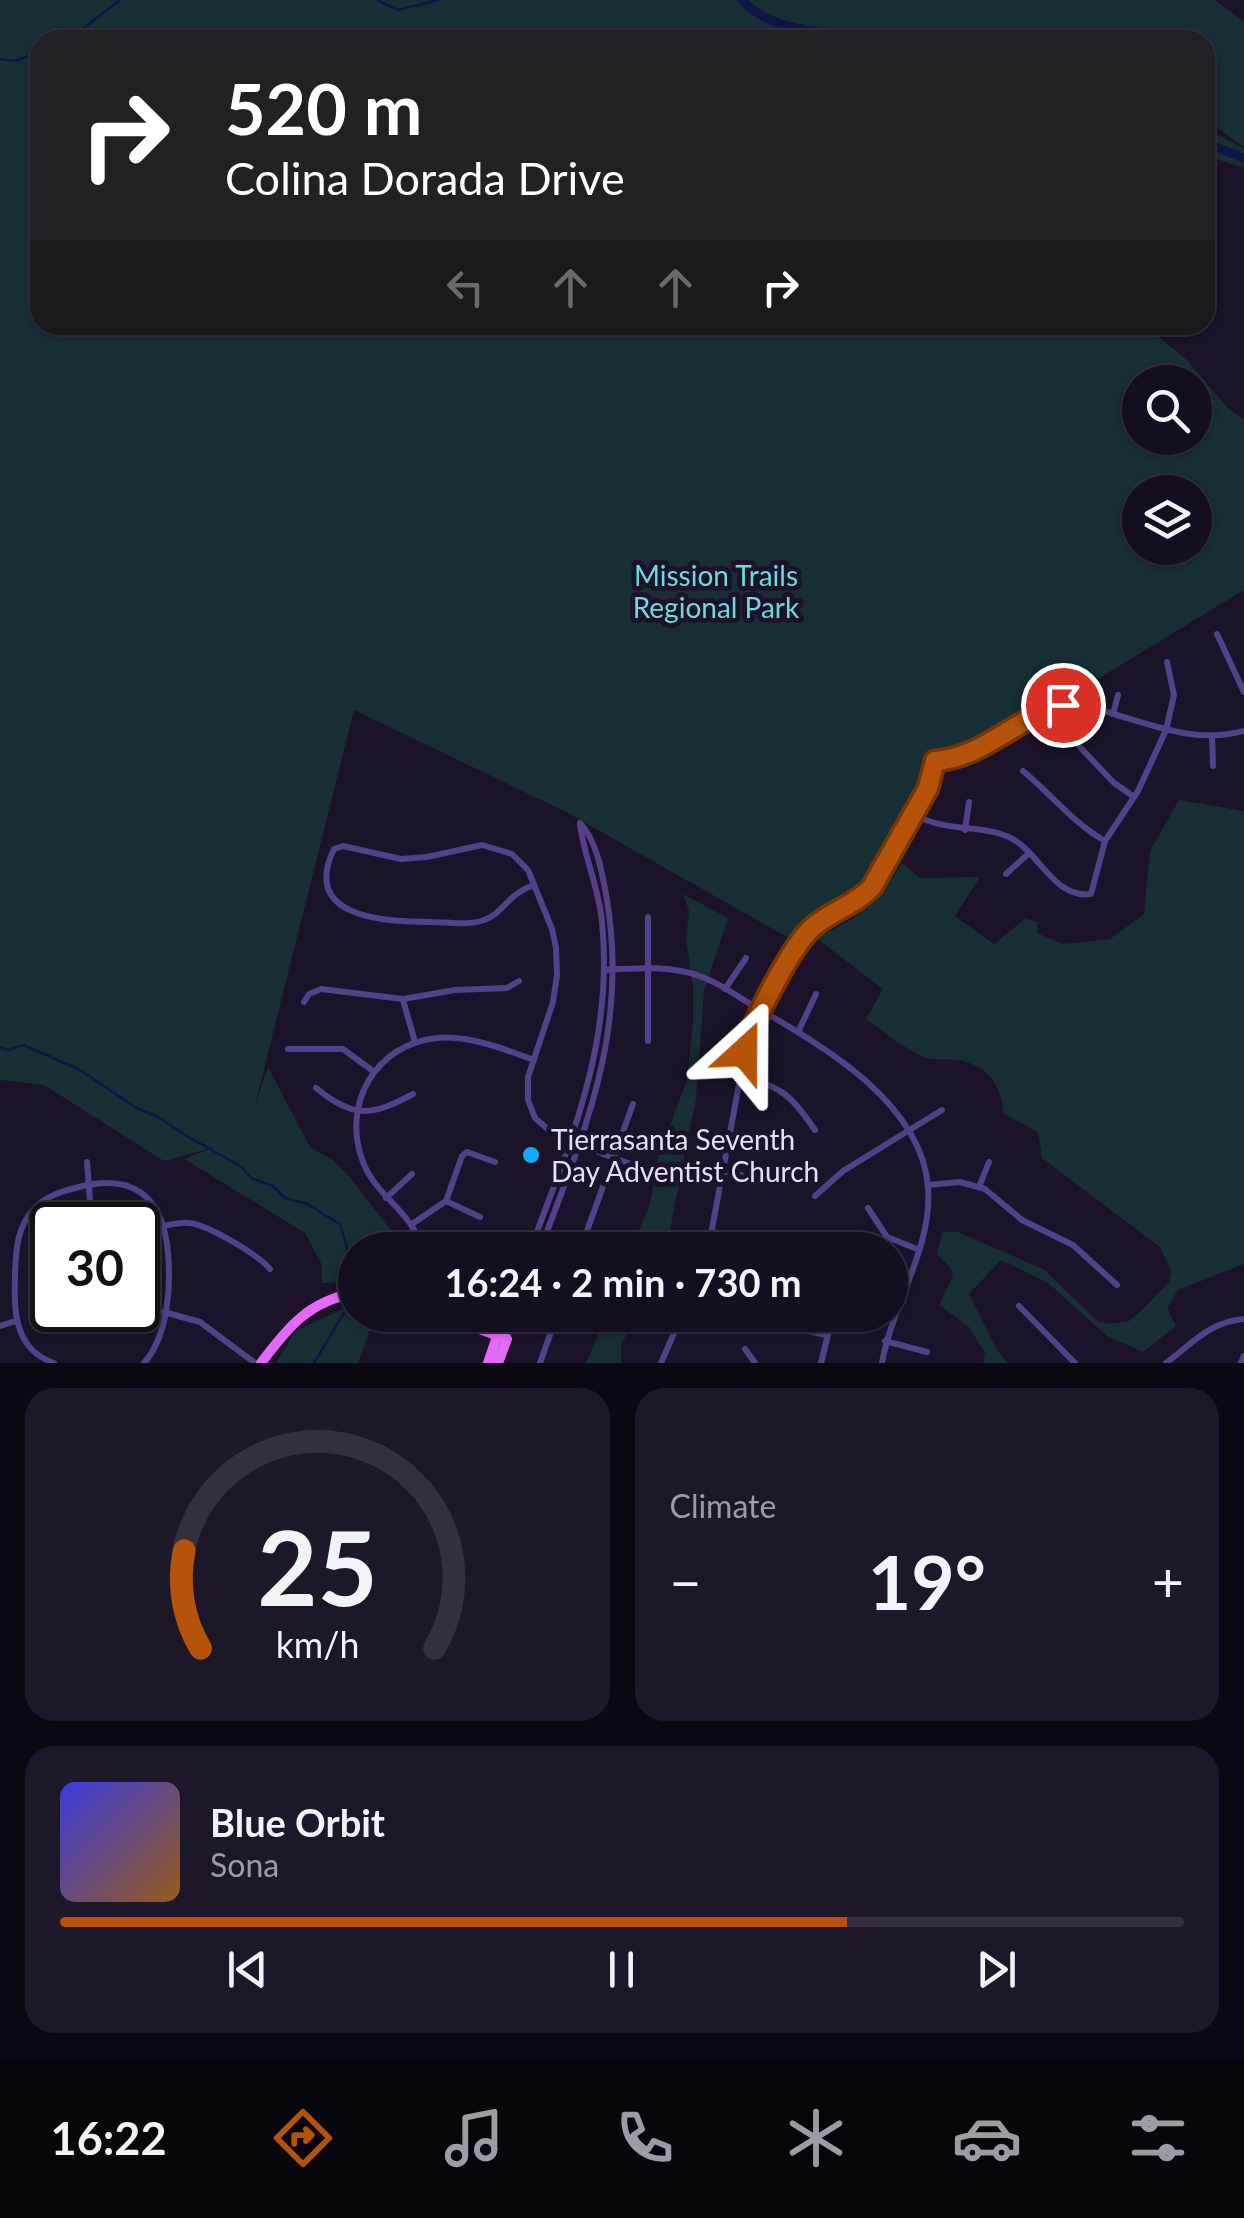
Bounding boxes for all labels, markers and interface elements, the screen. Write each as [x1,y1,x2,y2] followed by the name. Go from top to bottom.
[225,66,422,150] text: 520 m
[60,70,190,200] icon: right
[225,151,625,205] text: Colina Dorada Drive
[438,260,493,315] icon: left
[543,260,598,315] icon: ahead
[648,260,703,315] icon: ahead
[753,260,808,315] icon: right
[1122,365,1212,565] map controls
[1122,365,1212,455] button: search
[1122,475,1212,565] button: layers
[633,558,800,624] park label: Mission Trails Regional Park
[1021,663,1106,748] pin
[1036,678,1091,733] icon: arrive
[692,1000,796,1104] position arrow
[551,1122,819,1188] place label: Tierrasanta Seventh Day Adventist Church
[520,1144,542,1166] marker: Tierrasanta Seventh Day Adventist Church
[30,1202,160,1332] speed limit sign: 30
[444,1259,802,1305] text: 16:24 · 2 min · 730 m
[670,1486,776,1525] text: Climate
[257,1503,378,1628] text: 25
[868,1536,986,1626] text: 19°
[670,1548,701,1614] text: −
[1152,1548,1184,1614] text: +
[275,1623,359,1666] text: km/h
[210,1799,385,1845] text: Blue Orbit
[210,1845,279,1884] text: Sona
[220,1942,275,1997] icon: previous
[594,1942,649,1997] icon: pause
[969,1942,1024,1997] icon: next
[268,2103,338,2173] icon: directions
[439,2103,509,2173] icon: music
[610,2103,680,2173] icon: phone
[781,2103,851,2173] icon: climate
[952,2103,1022,2173] icon: car
[1123,2103,1193,2173] icon: filters
[51,2111,167,2165] text: 16:22

